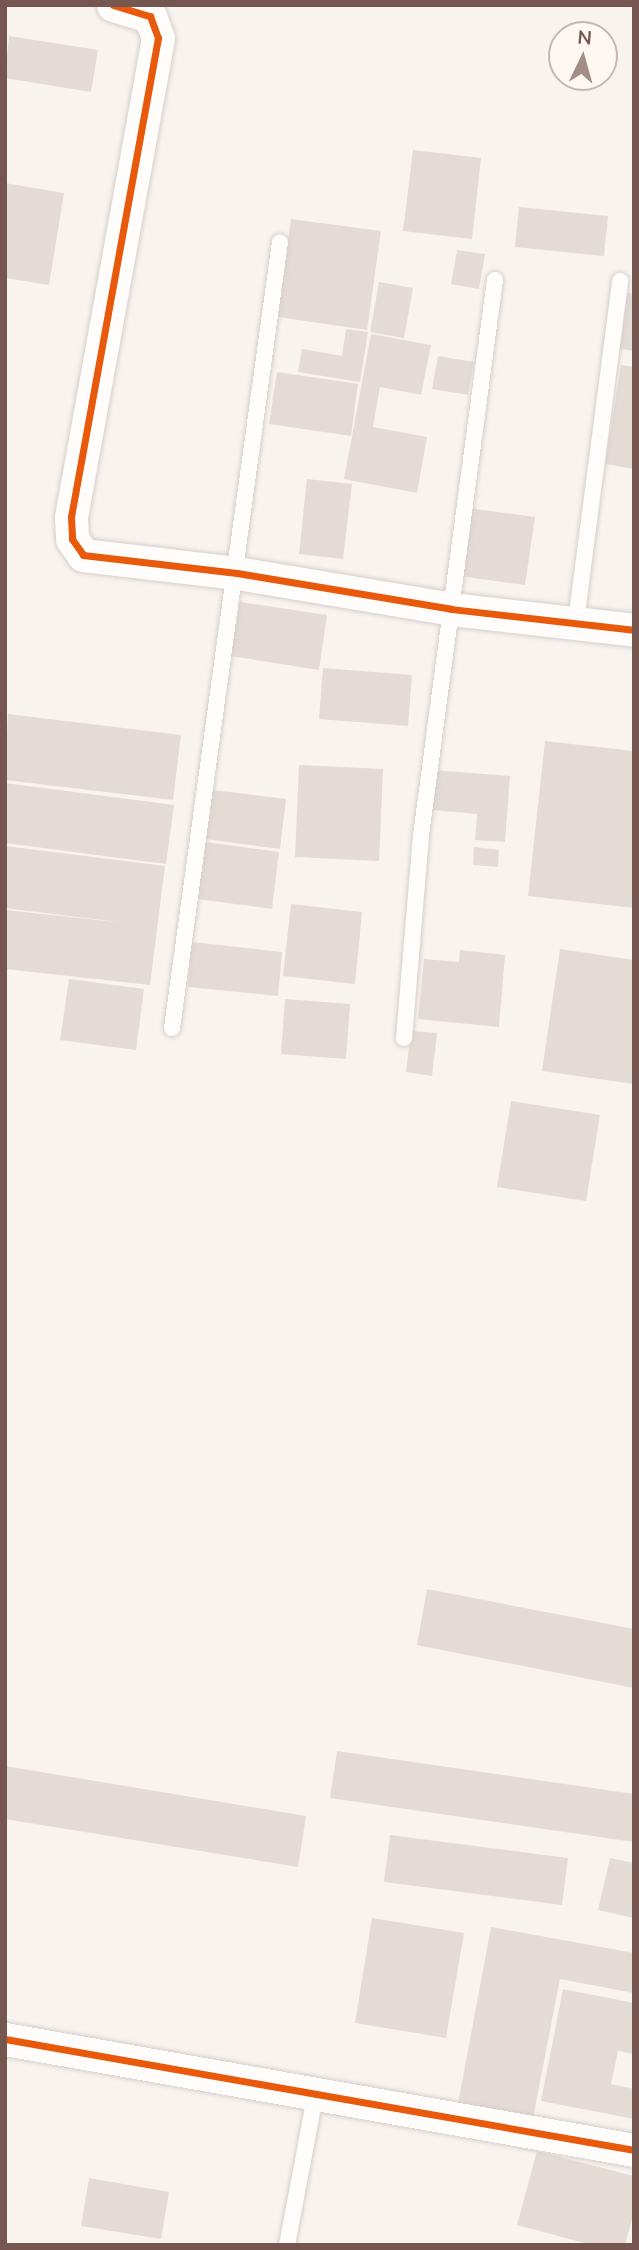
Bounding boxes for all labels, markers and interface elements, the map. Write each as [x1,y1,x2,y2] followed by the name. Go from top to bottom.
[548,21,618,91] north arrow
[576,24,593,50] text: N

